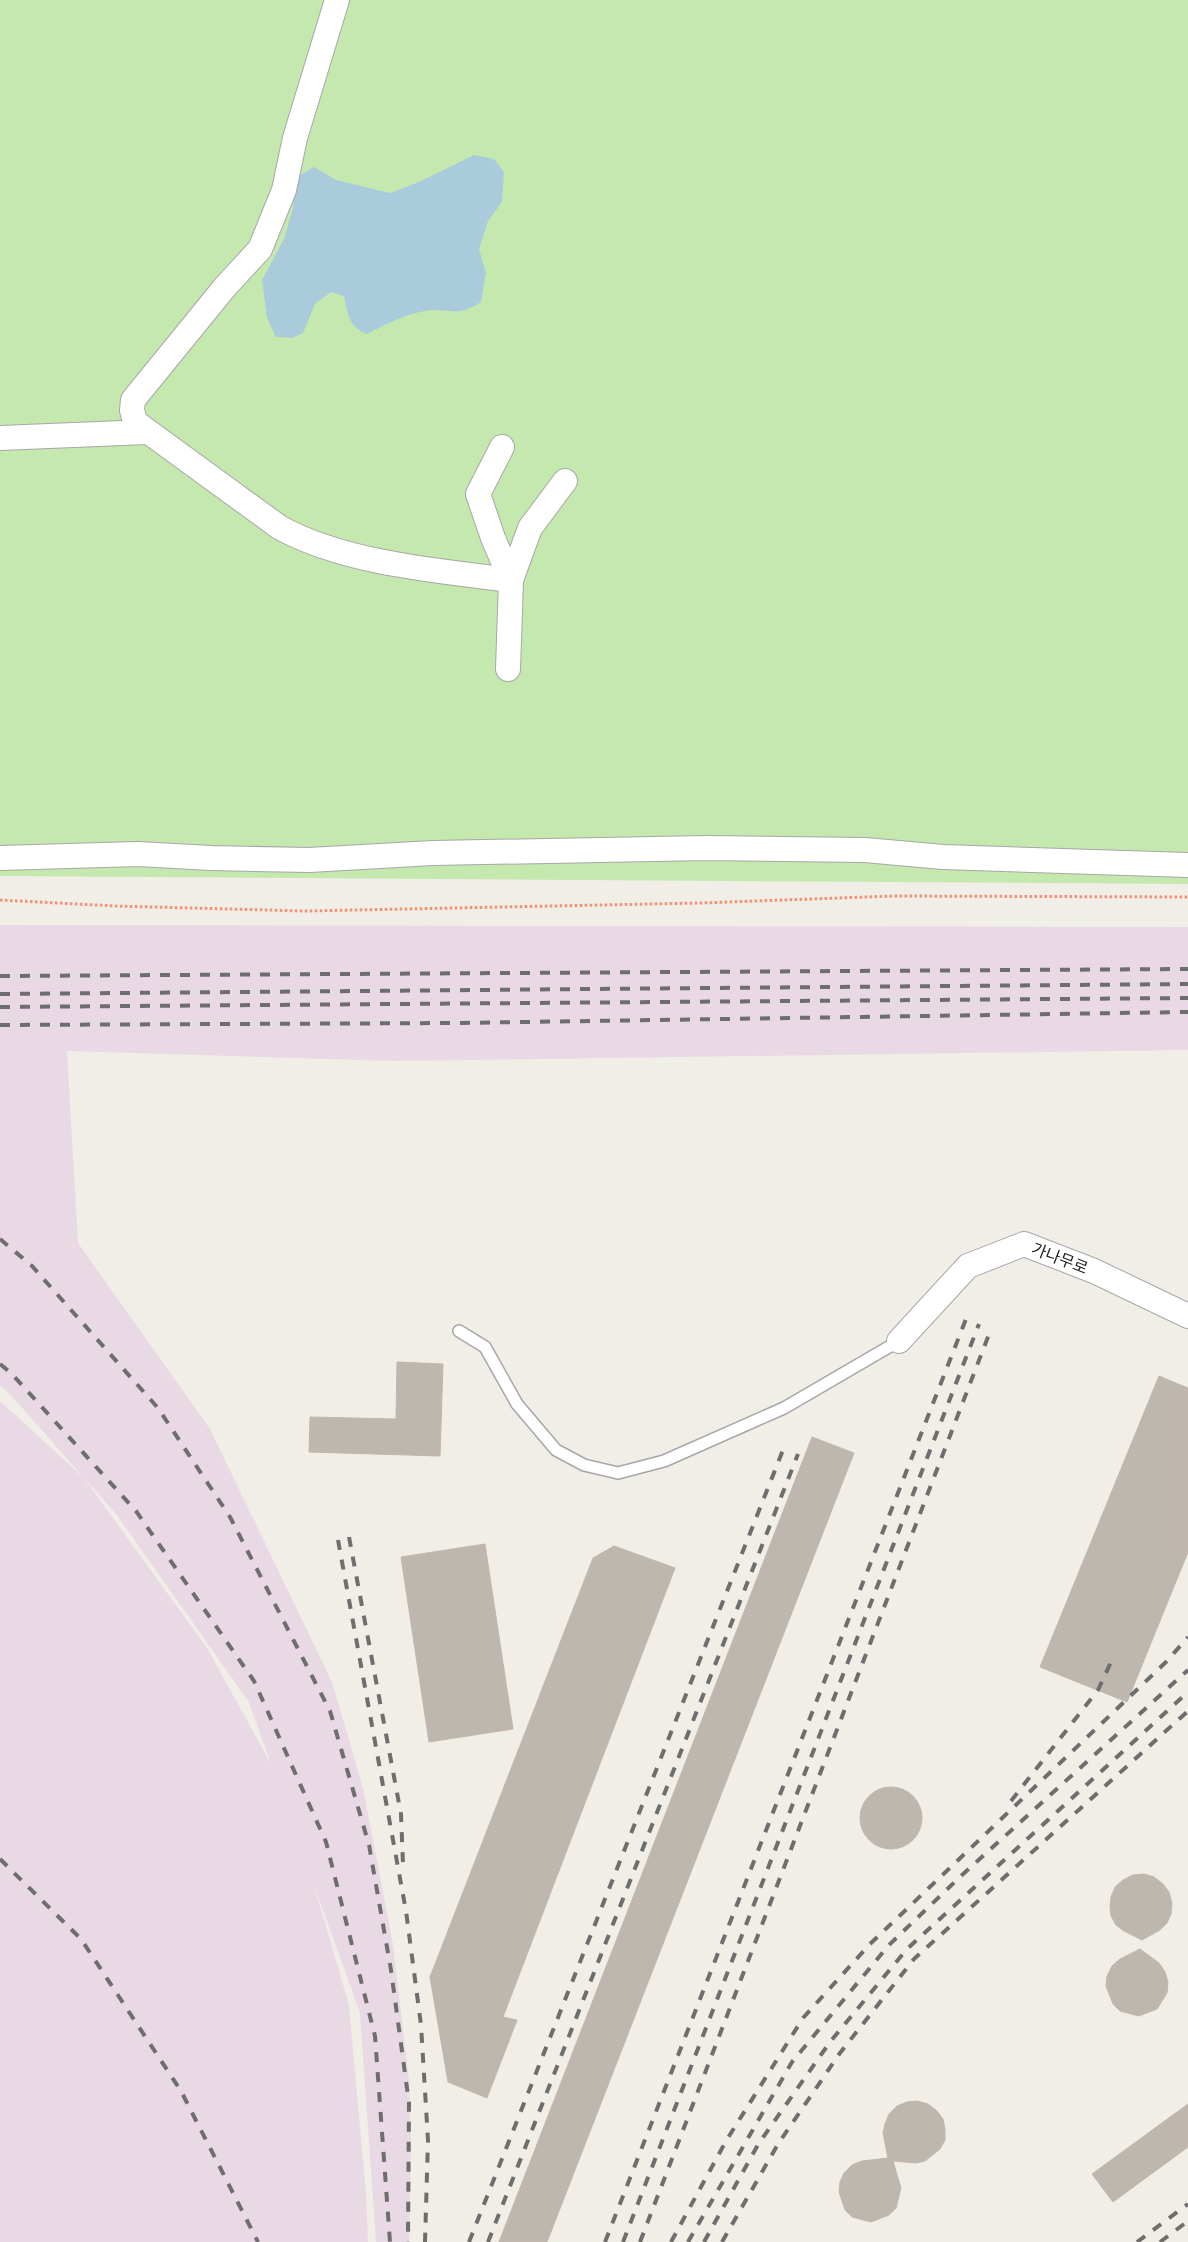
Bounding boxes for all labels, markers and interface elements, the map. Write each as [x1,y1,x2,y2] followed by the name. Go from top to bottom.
[1029,1239,1091,1278] street label: 가나무로

